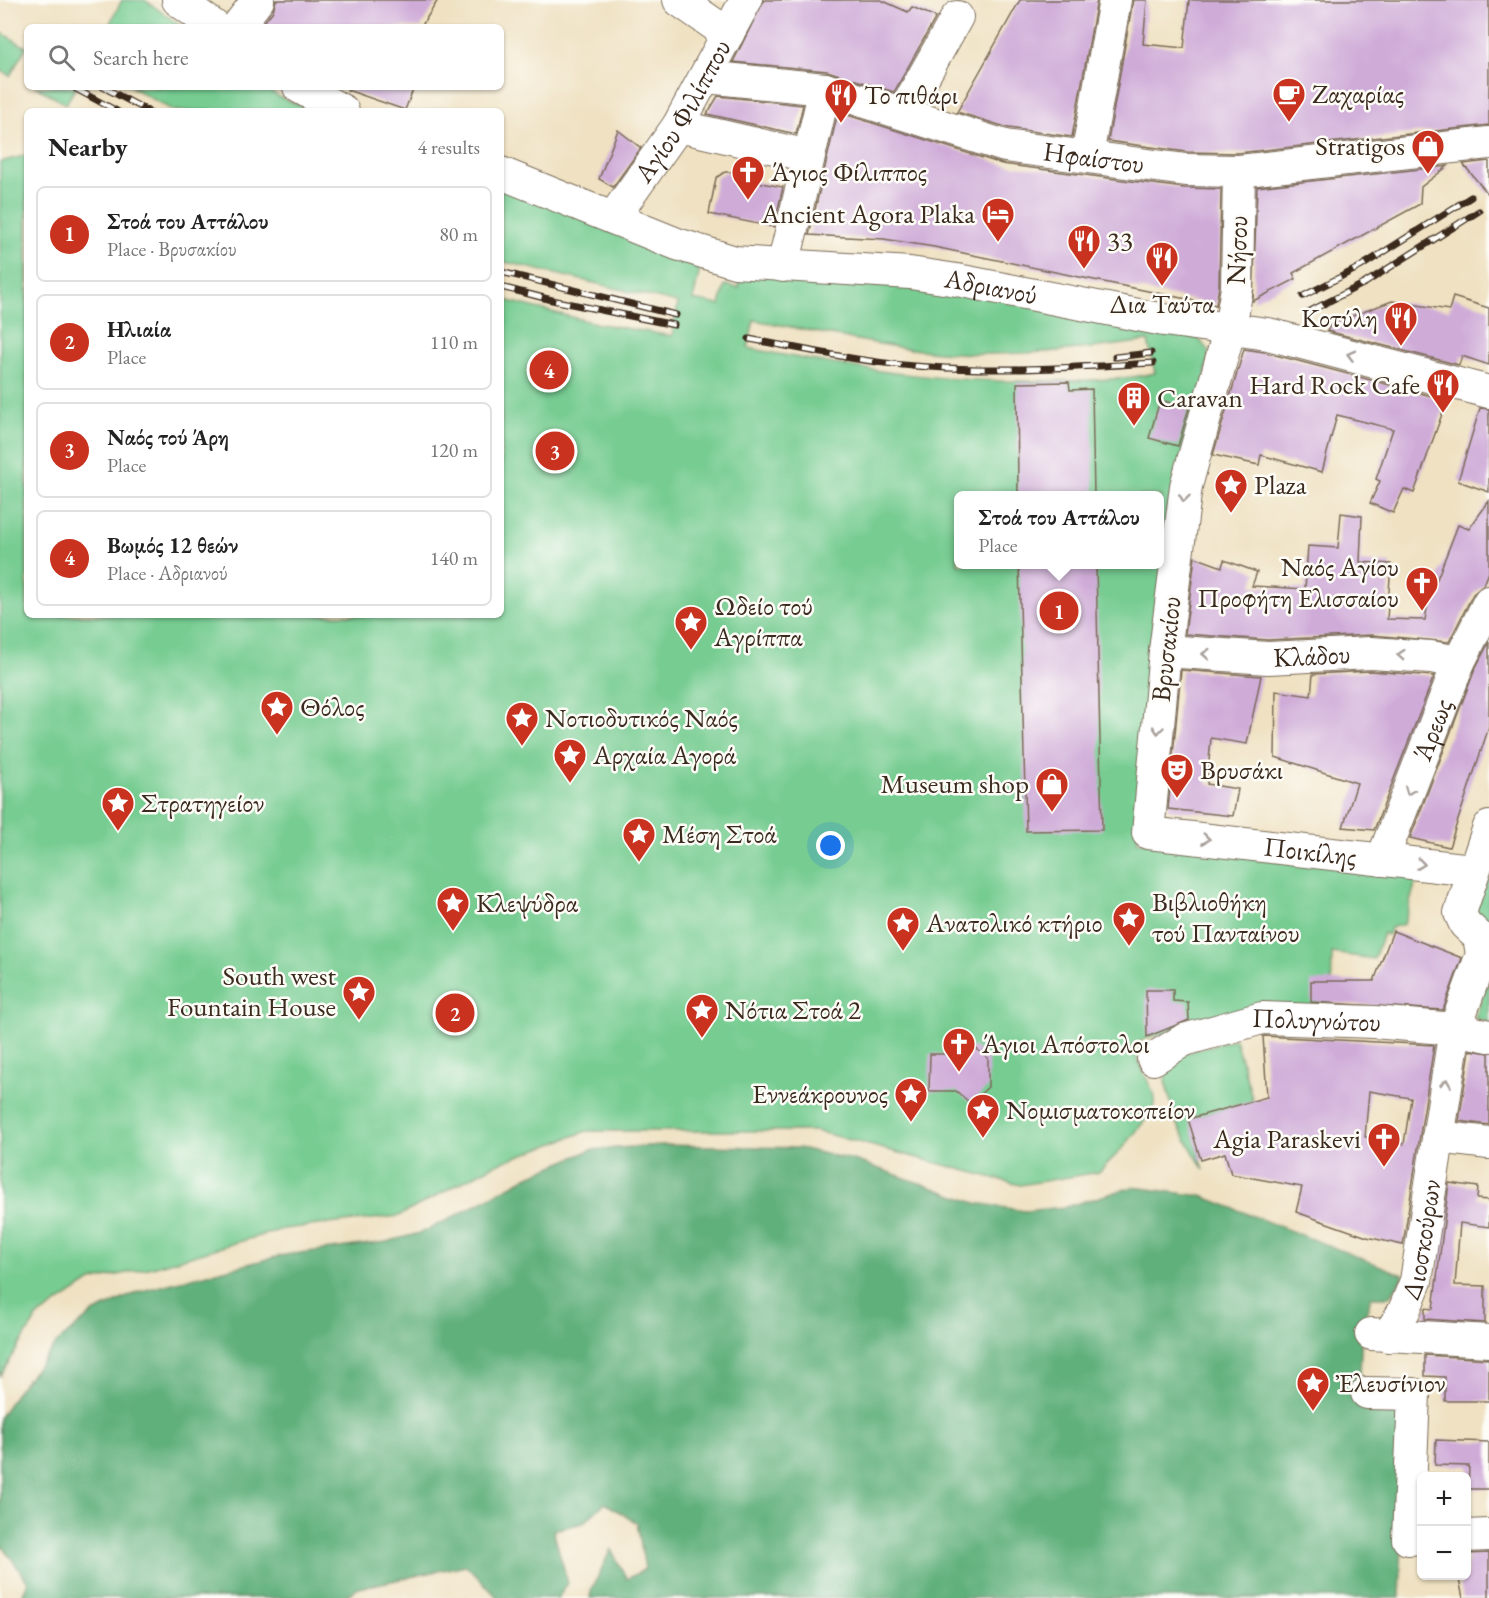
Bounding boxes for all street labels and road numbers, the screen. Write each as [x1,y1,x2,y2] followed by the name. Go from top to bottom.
[625,33,738,190] street label: Αγίου Φιλίππου
[1041,133,1147,181] street label: Ηφαίστου
[1218,215,1255,285] street label: Νήσου
[941,260,1040,312] street label: Αδριανού
[1143,595,1188,703] street label: Βρυσακίου
[1272,636,1351,675] street label: Κλάδου
[1404,693,1460,766] street label: Άρεως
[1262,828,1358,874] street label: Ποικίλης
[1252,1000,1383,1040] street label: Πολυγνώτου
[1392,1177,1448,1305] street label: Διοσκούρων

